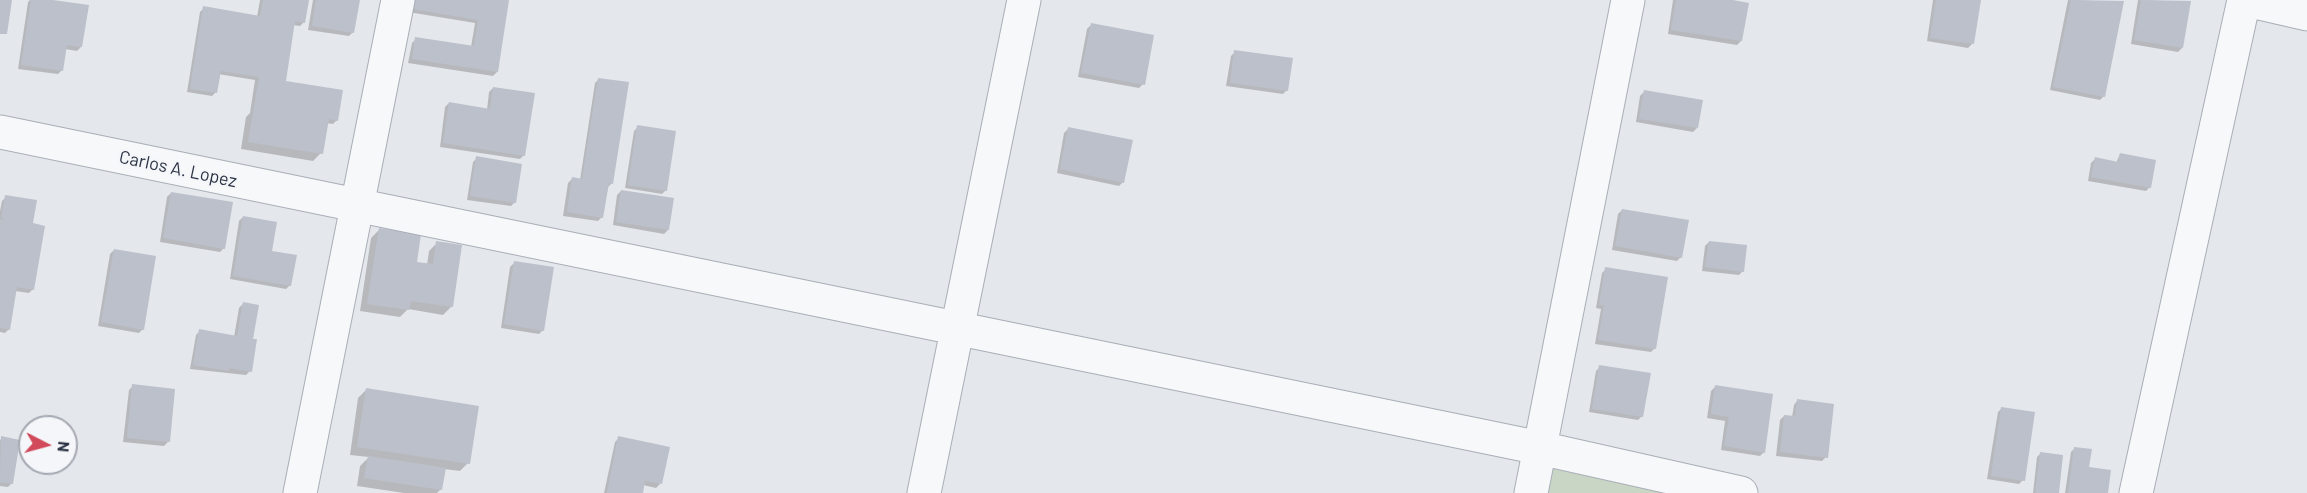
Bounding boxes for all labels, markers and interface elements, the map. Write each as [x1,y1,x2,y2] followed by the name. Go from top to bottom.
[117,146,239,192] street label: Carlos A. Lopez
[18,415,78,475] north arrow
[54,440,74,453] text: N

